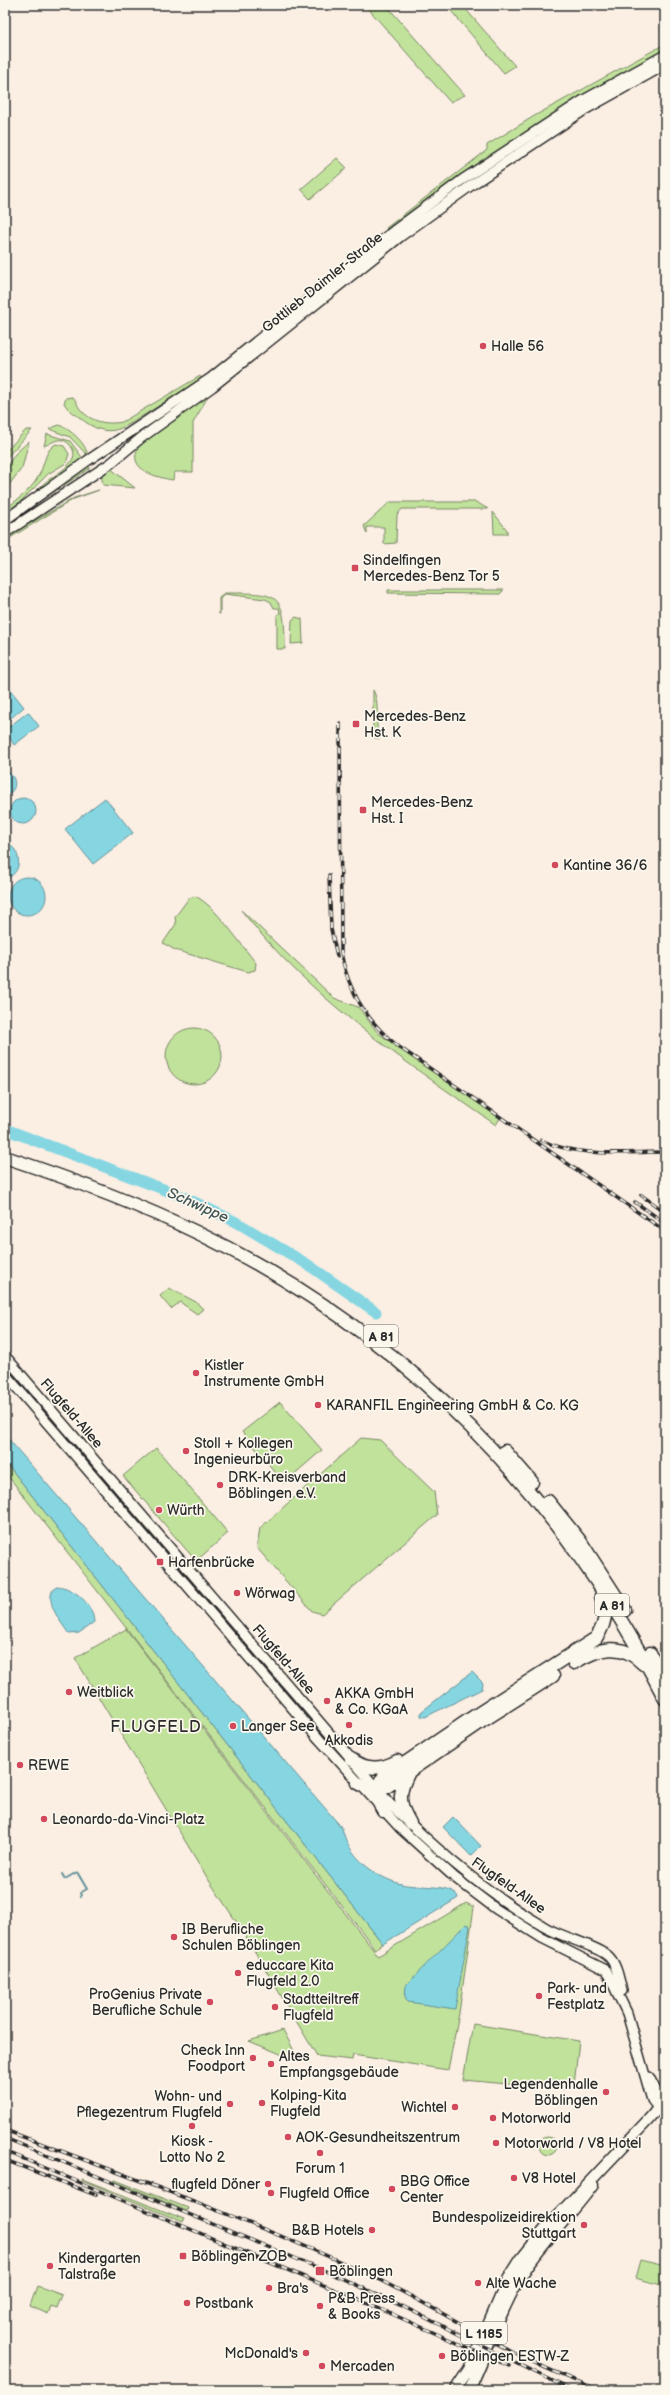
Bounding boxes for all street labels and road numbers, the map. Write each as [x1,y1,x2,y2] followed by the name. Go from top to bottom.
[259,229,386,336] street label: Gottlieb-Daimler-Straße
[364,1325,398,1347] road number: A 81
[37,1375,107,1452] street label: Flugfeld-Allee
[595,1594,629,1616] road number: A 81
[249,1621,319,1698] street label: Flugfeld-Allee
[468,1854,549,1917] street label: Flugfeld-Allee
[461,2322,507,2344] road number: L 1185

